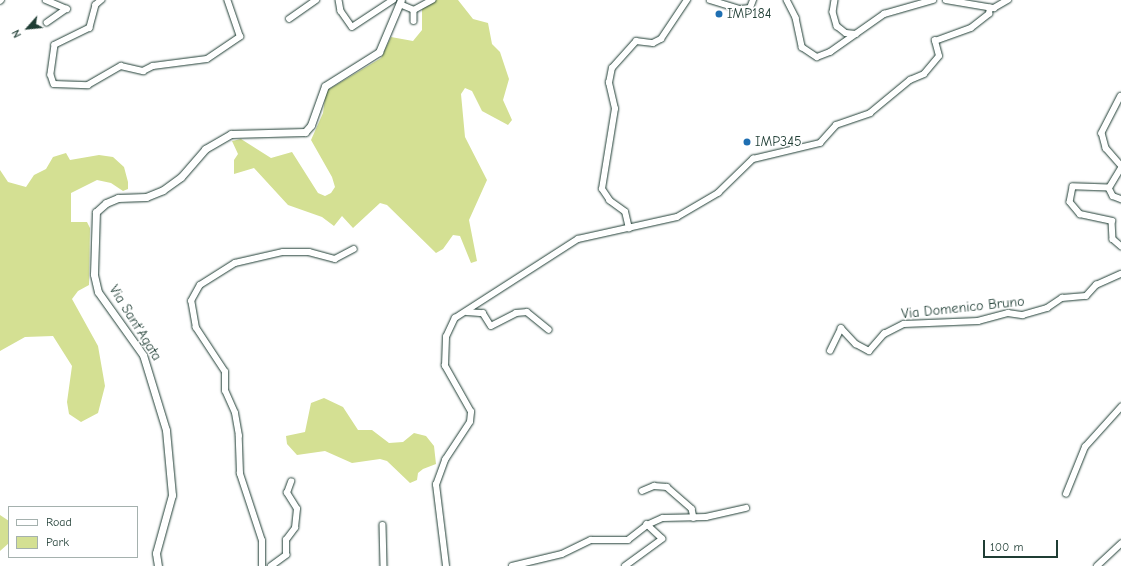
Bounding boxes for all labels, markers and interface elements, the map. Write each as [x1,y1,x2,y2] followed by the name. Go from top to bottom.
[727,6,772,22] place label: IMP184
[8,8,48,48] north arrow
[714,9,724,19] marker: IMP184
[9,28,24,40] text: N
[755,134,802,150] place label: IMP345
[742,137,752,147] marker: IMP345
[105,282,165,364] street label: Via Sant'Agata
[901,293,1025,323] street label: Via Domenico Bruno
[8,506,138,558] legend
[46,515,72,529] text: Road
[985,532,1060,558] scale bar
[46,535,69,549] text: Park
[990,540,1023,554] text: 100 m

